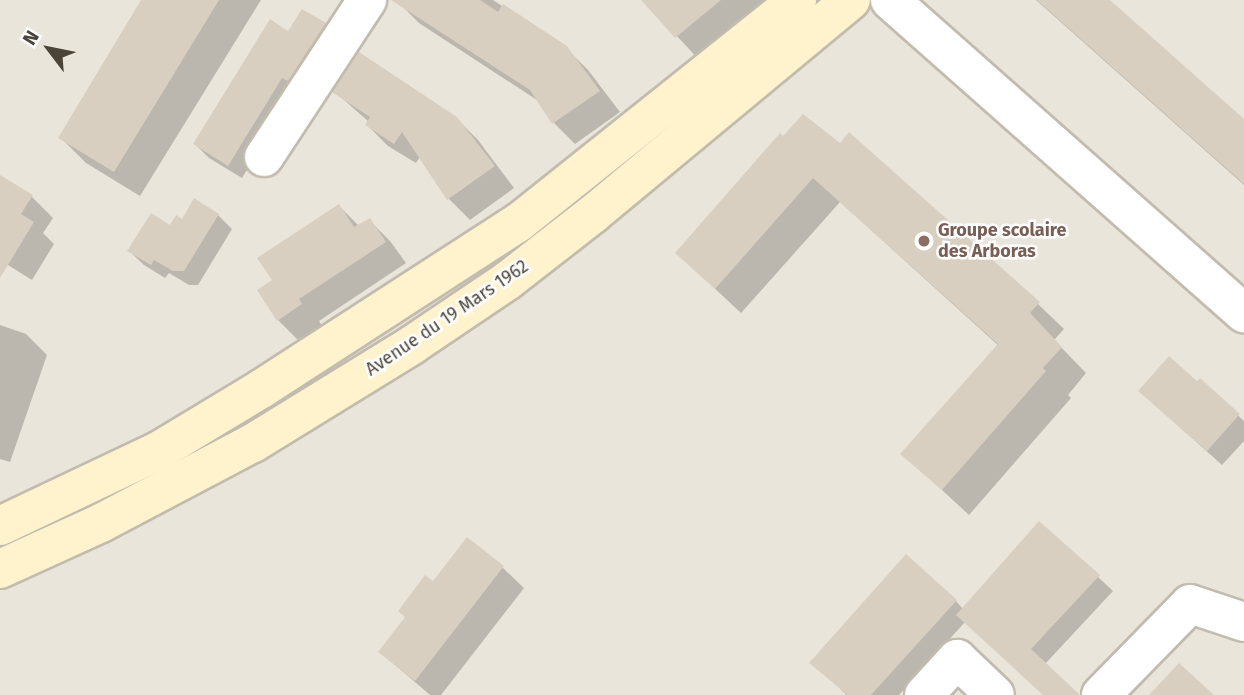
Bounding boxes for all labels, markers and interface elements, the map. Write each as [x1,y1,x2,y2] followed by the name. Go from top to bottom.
[14,14,84,84] north arrow
[18,26,44,49] text: N
[938,220,1066,262] place label: Groupe scolaire des Arboras
[916,233,932,249] marker: Groupe scolaire des Arboras
[361,255,533,381] street label: Avenue du 19 Mars 1962

